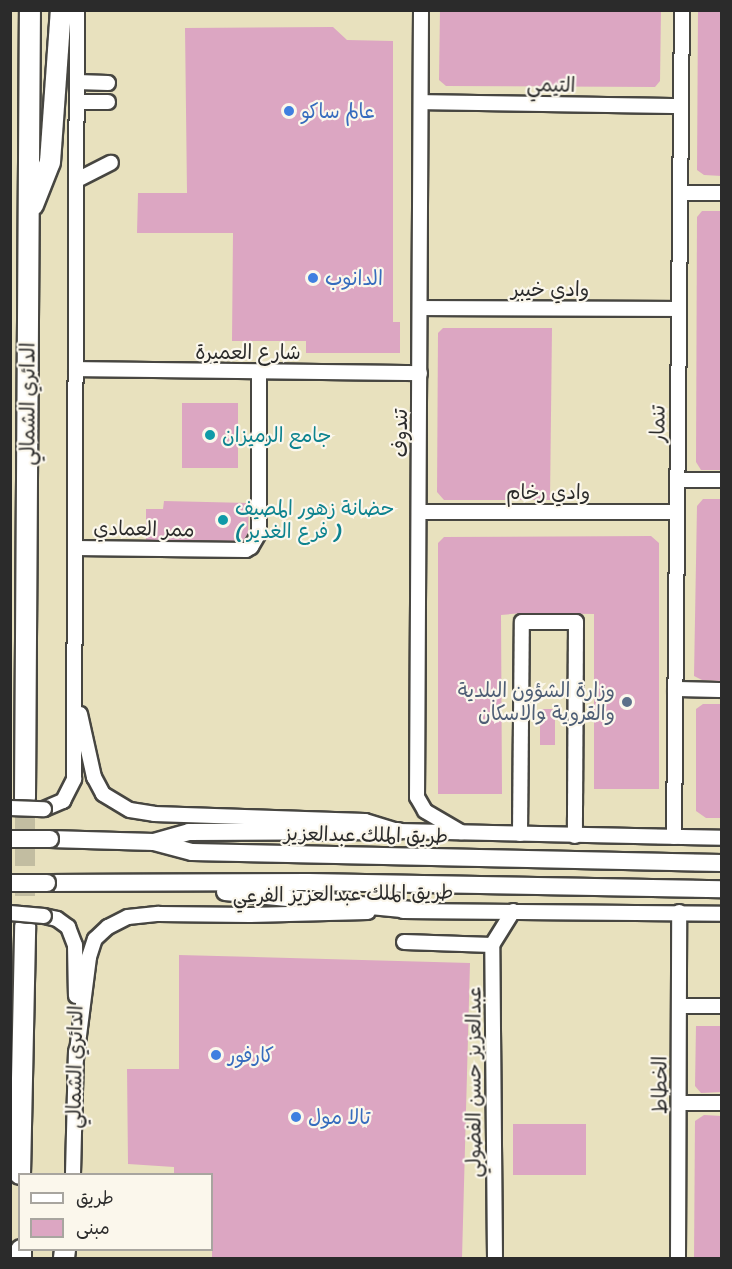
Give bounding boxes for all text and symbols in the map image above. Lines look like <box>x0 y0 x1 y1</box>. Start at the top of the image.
street label: التيمي <box>526 73 576 97</box>
place label: عالم ساكو <box>301 99 375 123</box>
marker: عالم ساكو <box>282 104 296 118</box>
place label: الدانوب <box>325 266 383 290</box>
marker: الدانوب <box>306 271 320 285</box>
street label: وادي خيبر <box>511 277 589 301</box>
street label: شارع العميرة <box>195 340 301 364</box>
street label: الدائري الشمالي <box>16 342 40 466</box>
street label: تنمار <box>646 405 670 443</box>
street label: تندوف <box>388 409 412 457</box>
place label: جامع الرميزان <box>222 423 331 447</box>
marker: جامع الرميزان <box>203 428 217 442</box>
street label: وادي رخام <box>506 480 590 504</box>
place label: حضانة زهور المصيف ( فرع الغدير ) <box>235 496 394 543</box>
marker: حضانة زهور المصيف ( فرع الغدير ) <box>216 513 230 527</box>
street label: ممر العمادي <box>93 516 195 542</box>
place label: وزارة الشؤون البلدية والقروية والاسكان <box>458 678 615 725</box>
marker: وزارة الشؤون البلدية والقروية والاسكان <box>620 695 634 709</box>
street label: طريق الملك عبدالعزيز <box>284 822 448 848</box>
street label: طريق الملك عبدالعزيز الفرعي <box>232 880 454 908</box>
street label: عبدالعزيز حسن الفضولي <box>462 986 486 1178</box>
street label: الدائري الشمالي <box>62 1005 88 1129</box>
place label: كارفور <box>228 1043 274 1067</box>
marker: كارفور <box>209 1048 223 1062</box>
street label: الخطاط <box>648 1056 672 1114</box>
place label: تالا مول <box>308 1105 371 1129</box>
marker: تالا مول <box>289 1110 303 1124</box>
legend <box>18 1173 213 1251</box>
text: طريق <box>76 1182 114 1214</box>
text: مبنى <box>76 1212 110 1244</box>

